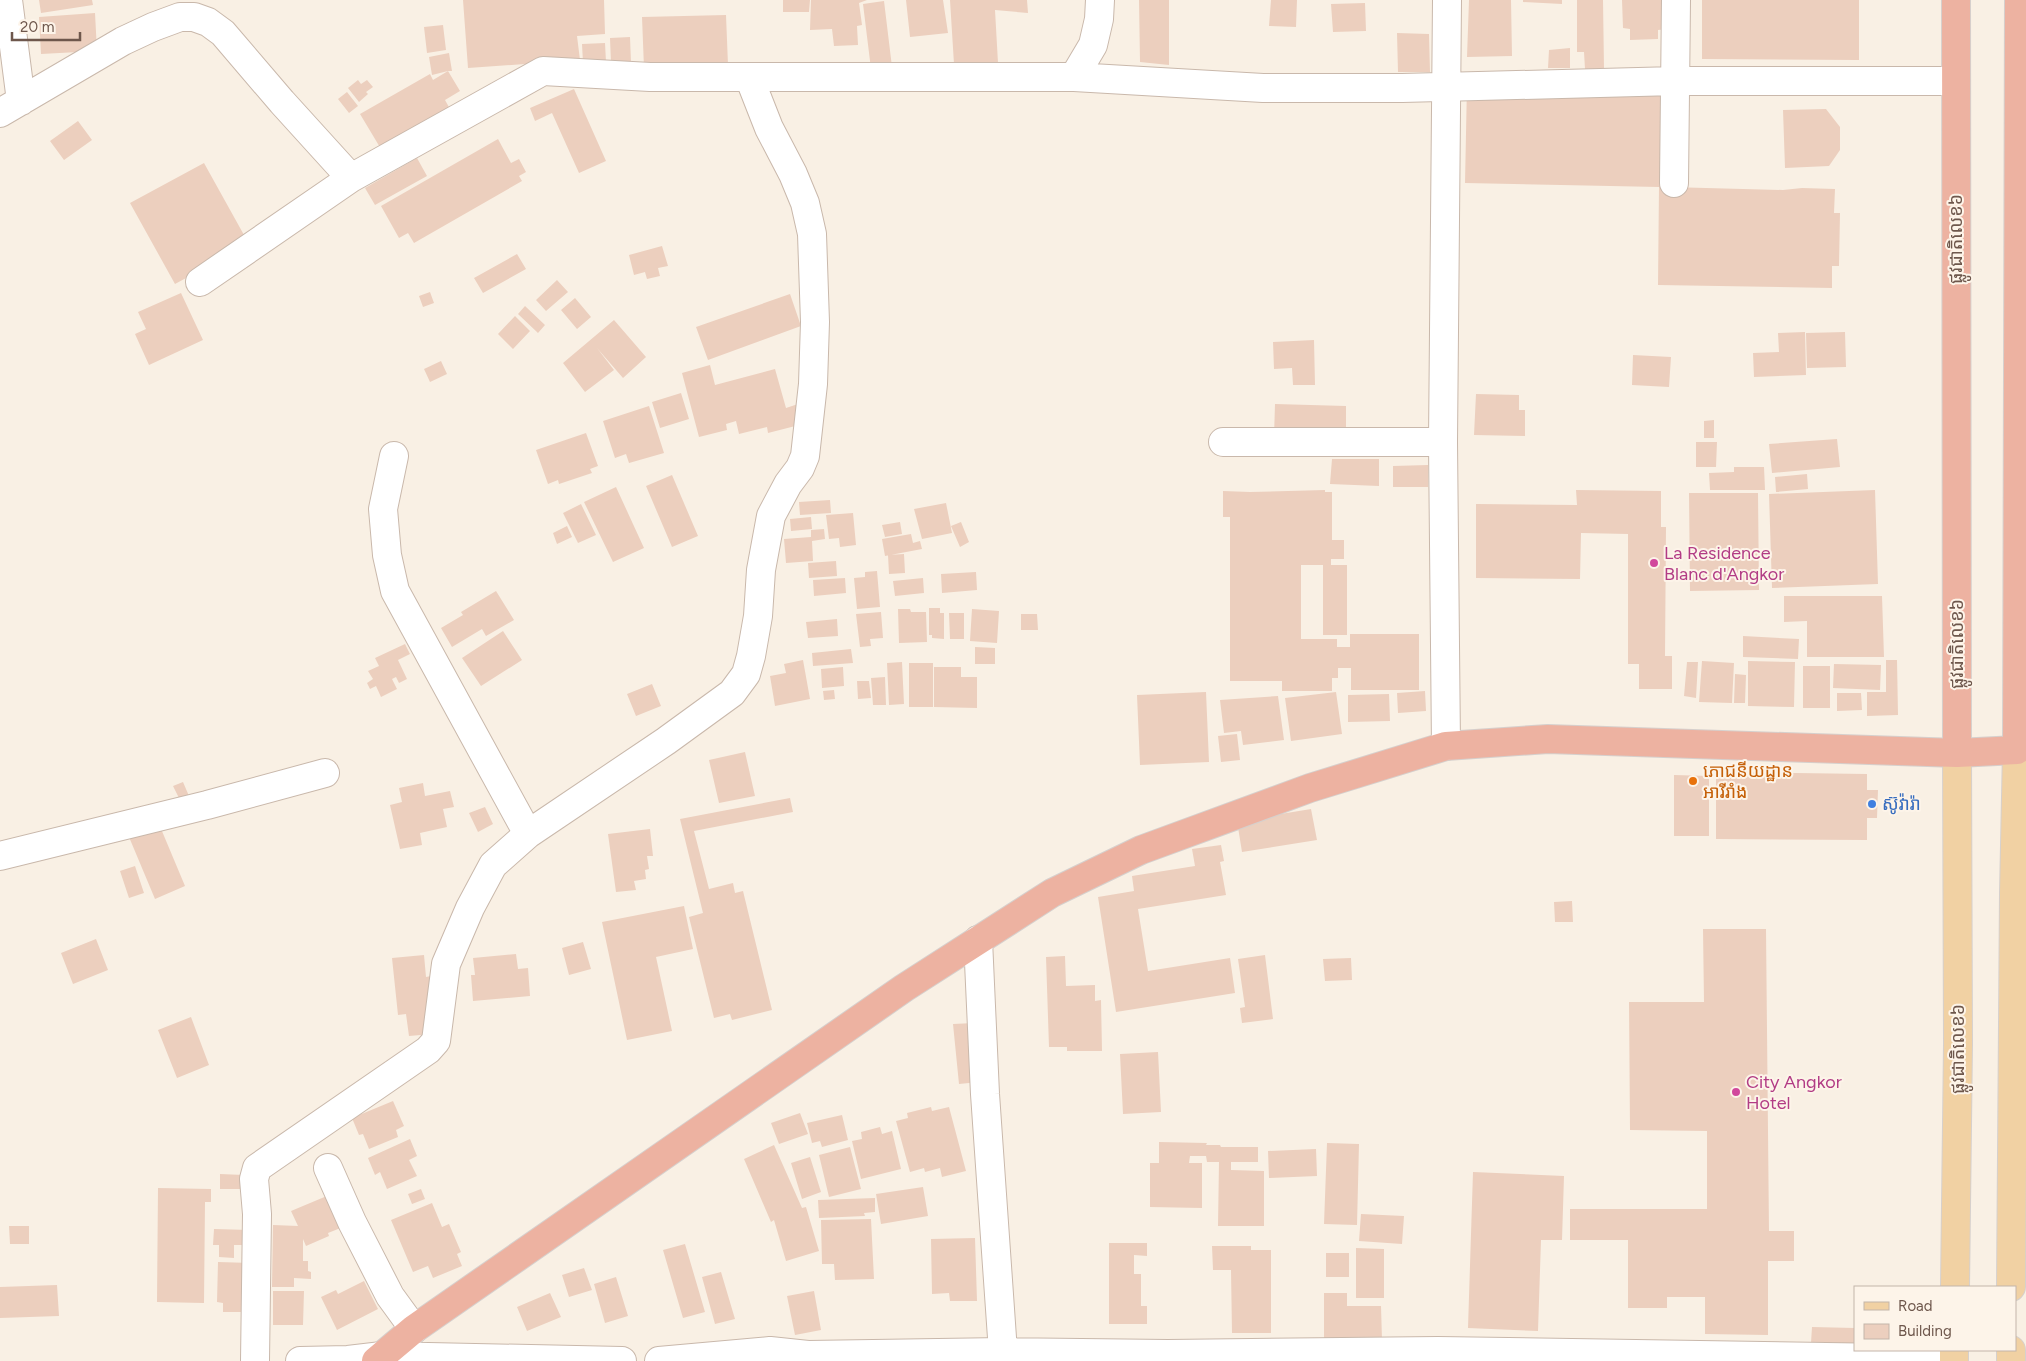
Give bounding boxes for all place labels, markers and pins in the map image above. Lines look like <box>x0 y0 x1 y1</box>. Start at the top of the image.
place label: La Residence Blanc d'Angkor <box>1664 542 1784 585</box>
marker: La Residence Blanc d'Angkor <box>1648 557 1660 569</box>
place label: ភោជនីយដ្ឋាន អារីរាំង <box>1703 760 1793 803</box>
marker: ភោជនីយដ្ឋាន អារីរាំង <box>1687 775 1699 787</box>
place label: ស៊ូវ៉ារ៉ា <box>1882 793 1921 815</box>
marker: ស៊ូវ៉ារ៉ា <box>1866 798 1878 810</box>
place label: City Angkor Hotel <box>1746 1071 1842 1114</box>
marker: City Angkor Hotel <box>1730 1086 1742 1098</box>

